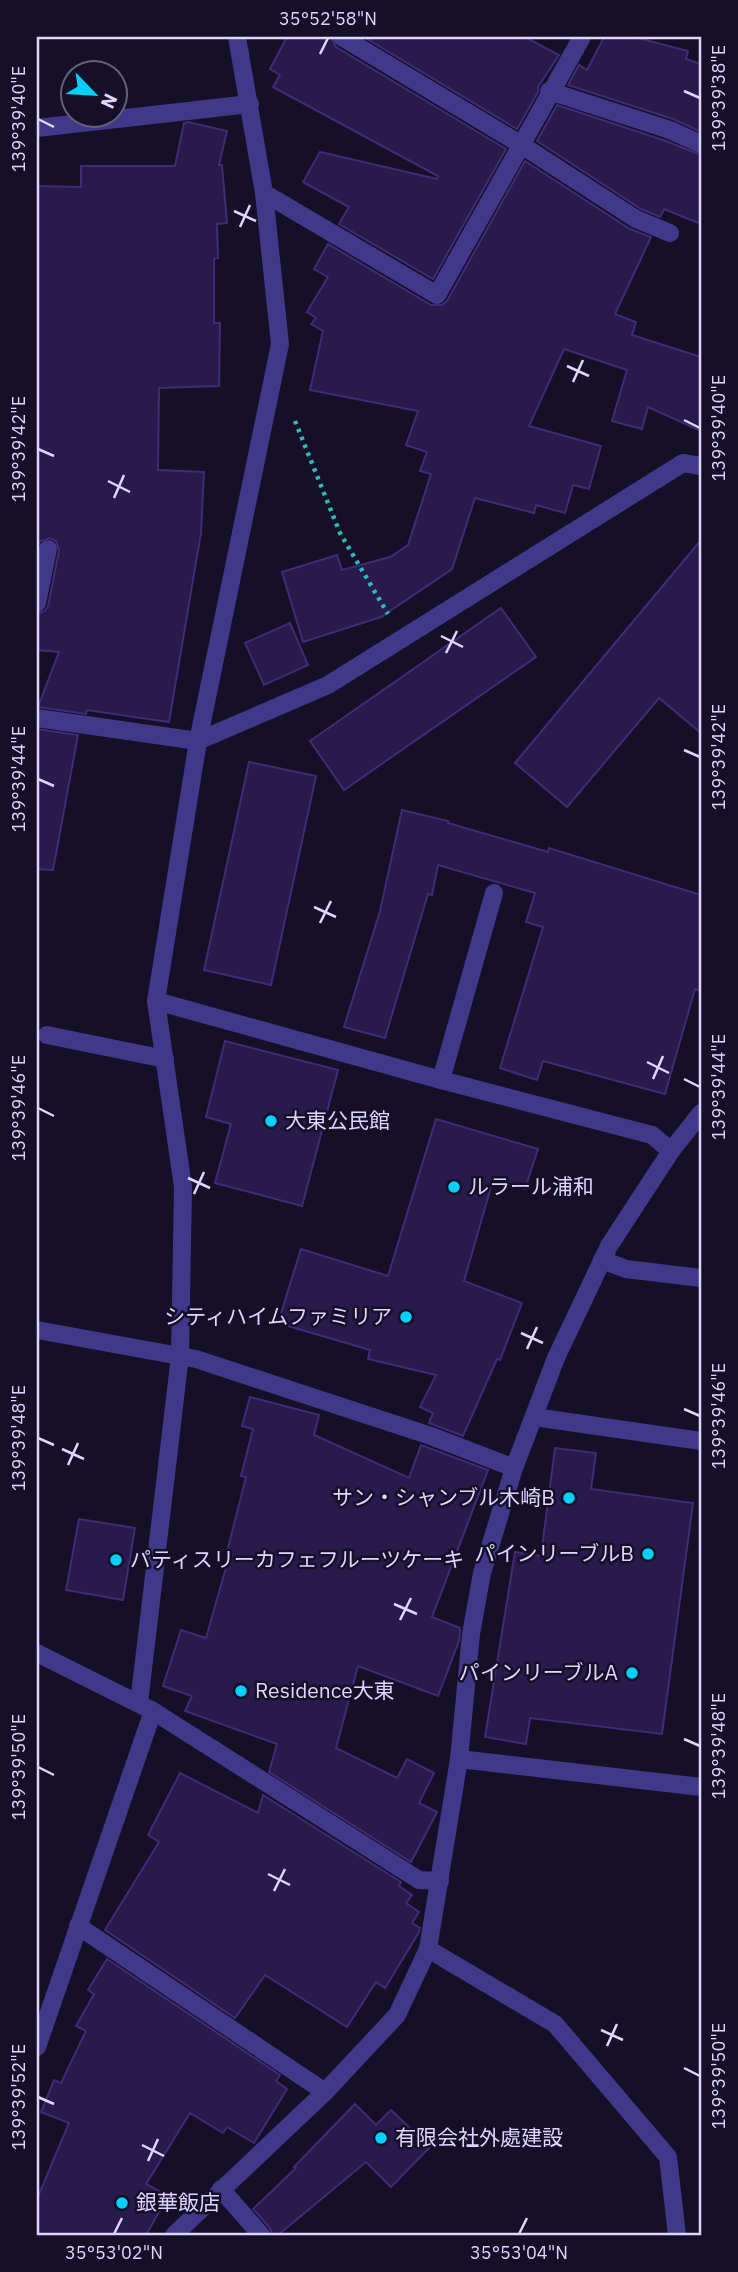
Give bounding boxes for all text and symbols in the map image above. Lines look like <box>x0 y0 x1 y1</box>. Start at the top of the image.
text: 35°52'58"N <box>279 7 377 30</box>
text: 139°39'38"E <box>707 45 730 151</box>
north arrow <box>60 60 130 130</box>
text: 139°39'40"E <box>7 66 30 172</box>
text: N <box>96 90 123 112</box>
text: 139°39'40"E <box>707 375 730 481</box>
text: 139°39'42"E <box>7 396 30 502</box>
text: 139°39'42"E <box>707 704 730 810</box>
text: 139°39'44"E <box>7 726 30 832</box>
text: 139°39'44"E <box>707 1034 730 1140</box>
text: 139°39'46"E <box>7 1055 30 1161</box>
place label: 大東公民館 <box>285 1106 390 1134</box>
marker: 大東公民館 <box>263 1113 279 1129</box>
place label: ルラール浦和 <box>468 1172 594 1200</box>
marker: ルラール浦和 <box>446 1179 462 1195</box>
place label: シティハイムファミリア <box>164 1302 392 1330</box>
marker: シティハイムファミリア <box>398 1309 414 1325</box>
text: 139°39'46"E <box>707 1363 730 1469</box>
text: 139°39'48"E <box>7 1385 30 1491</box>
place label: サン・シャンブル木崎B <box>332 1483 555 1511</box>
marker: サン・シャンブル木崎B <box>561 1490 577 1506</box>
place label: パインリーブルB <box>475 1539 634 1567</box>
place label: パティスリーカフェフルーツケーキ <box>130 1545 464 1573</box>
marker: パインリーブルB <box>640 1546 656 1562</box>
marker: パティスリーカフェフルーツケーキ <box>108 1552 124 1568</box>
place label: パインリーブルA <box>459 1658 618 1686</box>
marker: パインリーブルA <box>624 1665 640 1681</box>
place label: Residence大東 <box>255 1676 395 1704</box>
marker: Residence大東 <box>233 1683 249 1699</box>
text: 139°39'48"E <box>707 1693 730 1799</box>
text: 139°39'50"E <box>7 1714 30 1820</box>
text: 139°39'50"E <box>707 2023 730 2129</box>
text: 139°39'52"E <box>7 2044 30 2150</box>
place label: 有限会社外處建設 <box>395 2123 563 2151</box>
marker: 有限会社外處建設 <box>373 2130 389 2146</box>
place label: 銀華飯店 <box>136 2188 220 2216</box>
marker: 銀華飯店 <box>114 2195 130 2211</box>
text: 35°53'02"N <box>65 2241 163 2264</box>
text: 35°53'04"N <box>470 2241 568 2264</box>

